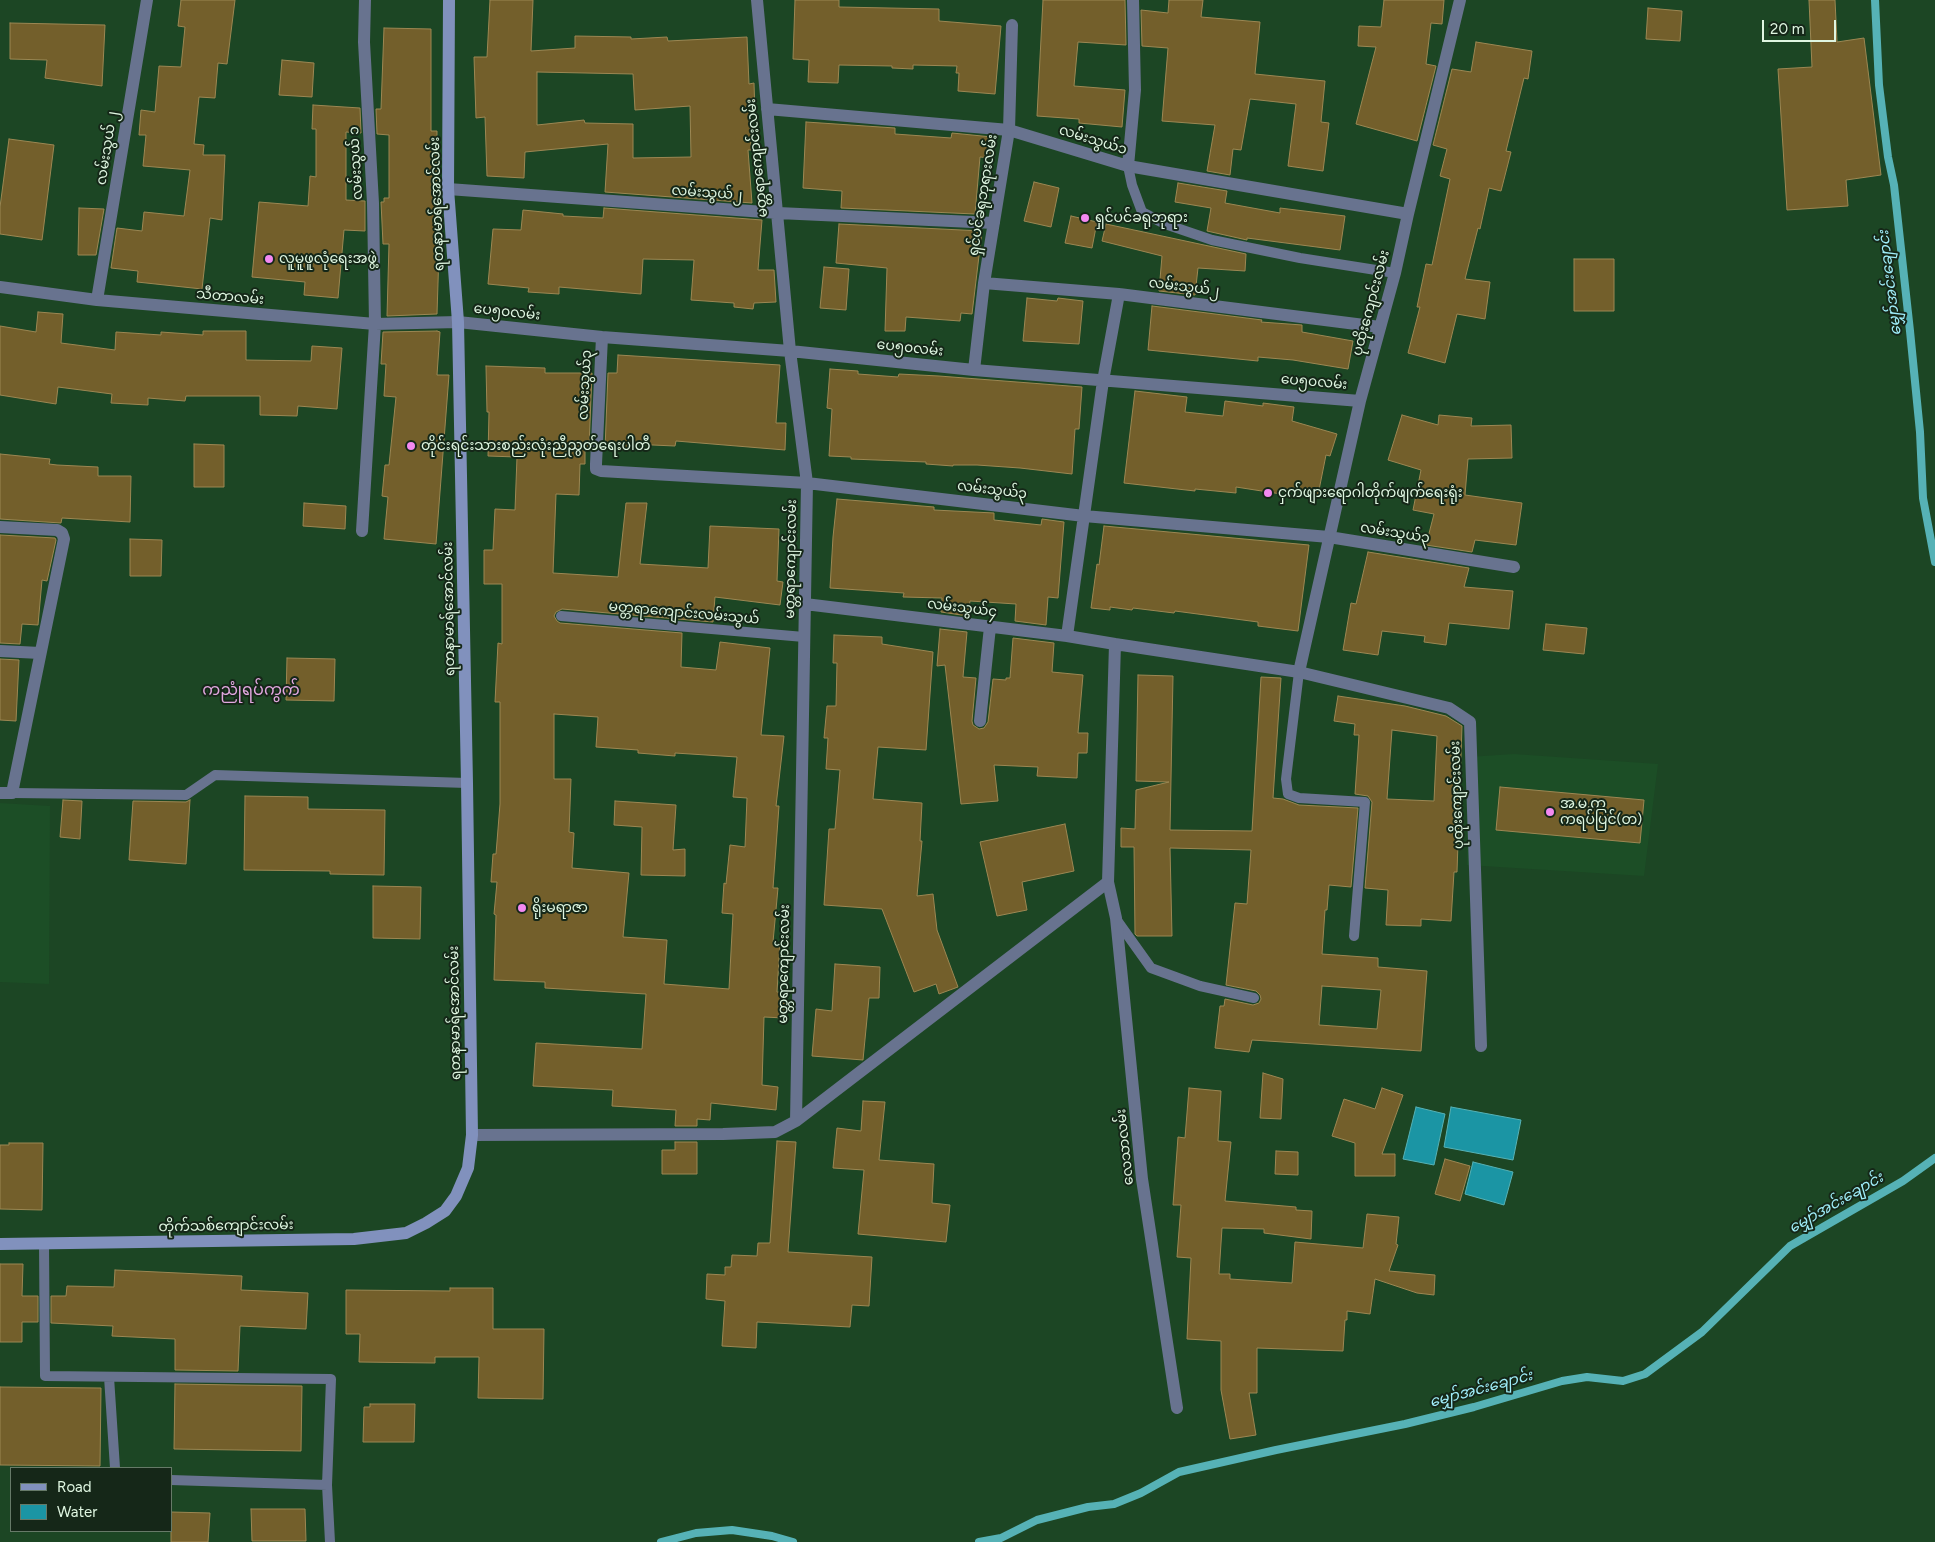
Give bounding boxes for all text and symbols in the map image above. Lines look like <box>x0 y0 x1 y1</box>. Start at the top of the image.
scale bar <box>1765 10 1839 42</box>
text: 20 m <box>1770 20 1804 38</box>
street label: မတ္တရာကျောင်းလမ်း <box>742 98 772 218</box>
street label: လမ်းသွယ် ၂ <box>93 110 121 186</box>
street label: လမ်းသွယ်၁ <box>1057 122 1129 158</box>
street label: လမ်းသွယ် ၁ <box>346 126 366 200</box>
street label: ရှင်ပင်ခရုဘုရားလမ်း <box>965 133 1001 257</box>
street label: ရတနာမာရ်အောင်လမ်း <box>426 137 448 271</box>
street label: လမ်းသွယ်၂ <box>671 182 743 204</box>
place label: ရှင်ပင်ခရုဘုရား <box>1095 210 1188 226</box>
marker: ရှင်ပင်ခရုဘုရား <box>1079 212 1091 224</box>
water label: မျှော်အင်းချောင်း <box>1875 229 1905 337</box>
street label: ပုထိုးကျောင်းလမ်း <box>1349 248 1393 358</box>
place label: လူမူဖူလုံရေးအဖွဲ့ <box>279 251 377 267</box>
marker: လူမူဖူလုံရေးအဖွဲ့ <box>263 253 275 265</box>
street label: လမ်းသွယ်၂ <box>1148 274 1220 300</box>
street label: သီတာလမ်း <box>195 286 265 308</box>
street label: ပေ၅၀လမ်း <box>473 300 541 324</box>
street label: ပေ၅၀လမ်း <box>876 336 944 360</box>
street label: လမ်းသွယ်၃ <box>575 349 595 421</box>
street label: ပေ၅၀လမ်း <box>1280 371 1348 393</box>
place label: တိုင်းရင်းသားစည်းလုံးညီညွတ်ရေးပါတီ <box>421 438 651 454</box>
marker: တိုင်းရင်းသားစည်းလုံးညီညွတ်ရေးပါတီ <box>405 440 417 452</box>
street label: လမ်းသွယ်၃ <box>956 477 1028 503</box>
place label: ငှက်ဖျားရောဂါတိုက်ဖျက်ရေးရုံး <box>1278 485 1463 501</box>
marker: ငှက်ဖျားရောဂါတိုက်ဖျက်ရေးရုံး <box>1262 487 1274 499</box>
street label: မတ္တရာကျောင်းလမ်း <box>782 499 800 619</box>
street label: လမ်းသွယ်၃ <box>1359 519 1431 547</box>
street label: ရတနာမာရ်အောင်လမ်း <box>439 542 459 676</box>
street label: လမ်းသွယ်၄ <box>926 595 998 621</box>
street label: မတ္တရာကျောင်းလမ်းသွယ် <box>608 598 760 628</box>
district label: ကညုံရပ်ကွက် <box>202 680 300 700</box>
street label: ပုထိုးကျောင်းလမ်း <box>1447 741 1467 849</box>
place label: အ.မ.က ကရပ်ပြင်(တ) <box>1560 796 1642 829</box>
marker: အ.မ.က ကရပ်ပြင်(တ) <box>1544 806 1556 818</box>
place label: ရိုးမရာဇာ <box>532 900 588 916</box>
marker: ရိုးမရာဇာ <box>516 902 528 914</box>
street label: မတ္တရာကျောင်းလမ်း <box>775 904 793 1024</box>
street label: ရတနာမာရ်အောင်လမ်း <box>445 946 465 1080</box>
street label: လေသာလမ်း <box>1113 1108 1137 1186</box>
water label: မျှော်အင်းချောင်း <box>1786 1169 1886 1237</box>
street label: တိုက်သစ်ကျောင်းလမ်း <box>158 1216 294 1236</box>
water label: မျှော်အင်းချောင်း <box>1427 1367 1535 1411</box>
legend <box>10 1467 172 1532</box>
text: Road <box>57 1478 92 1496</box>
text: Water <box>57 1503 97 1521</box>

